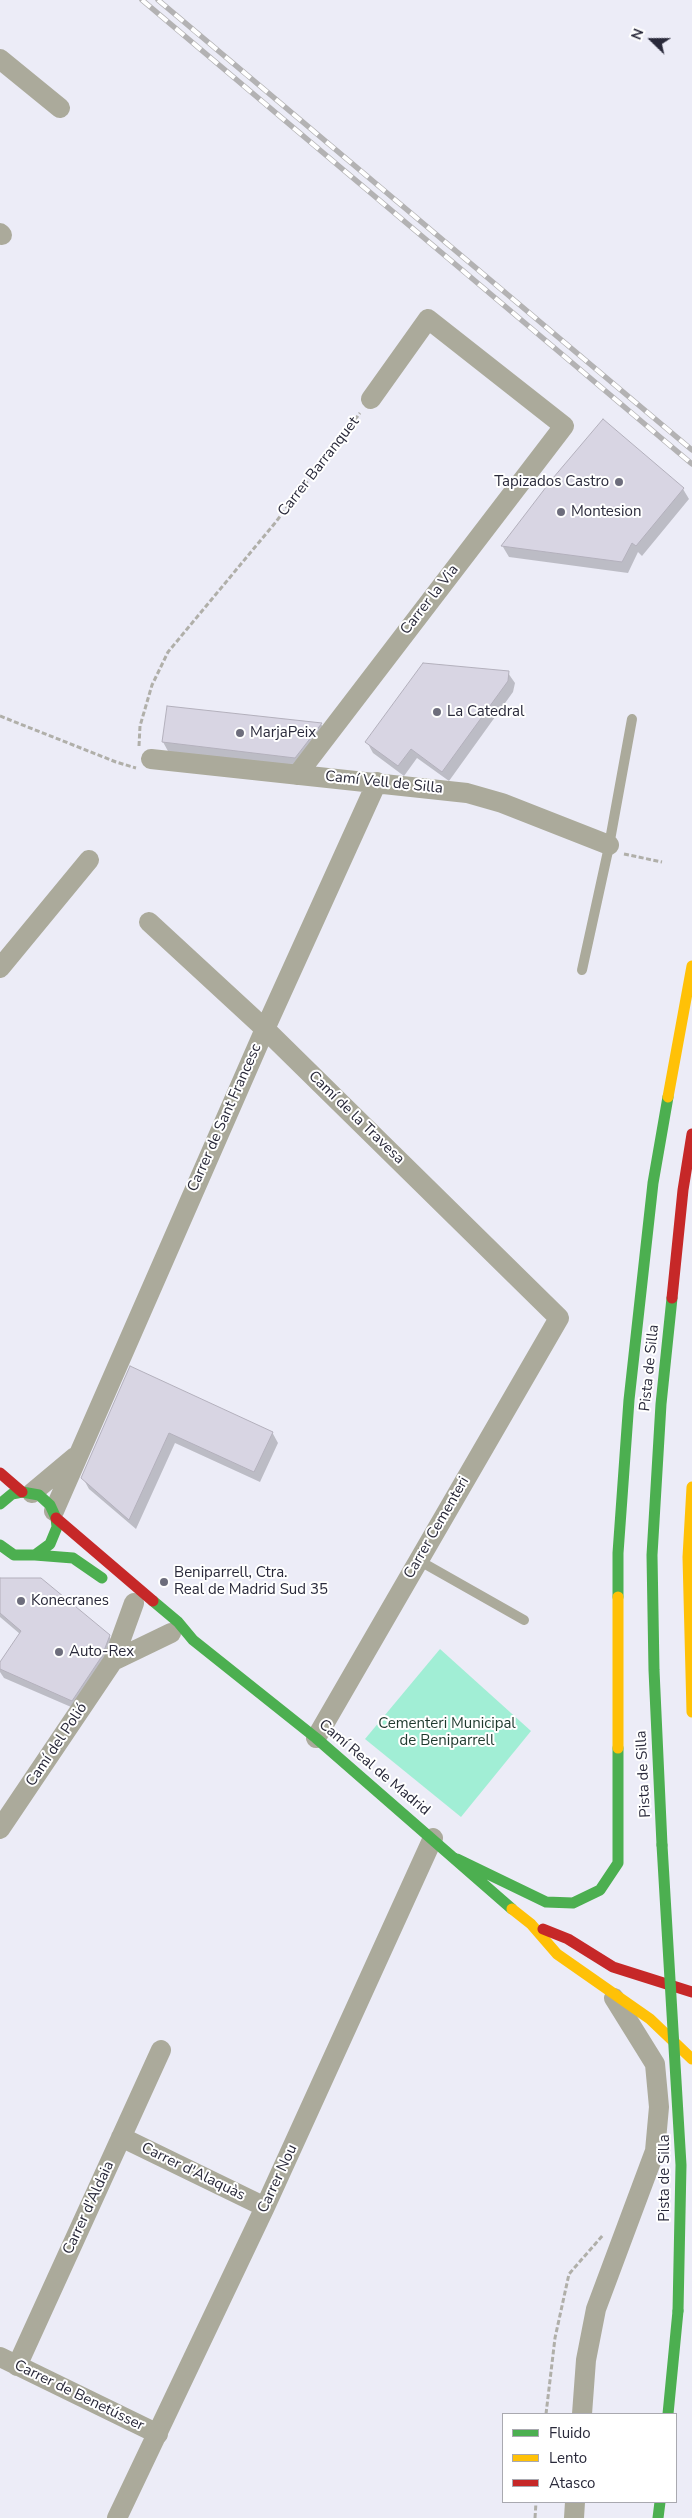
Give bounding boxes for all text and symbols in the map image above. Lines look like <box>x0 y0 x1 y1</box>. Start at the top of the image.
north arrow <box>627 15 677 65</box>
text: N <box>627 26 648 43</box>
street label: Carrer Barranquet <box>275 414 363 520</box>
place label: Tapizados Castro <box>494 473 609 491</box>
marker: Tapizados Castro <box>613 476 625 488</box>
place label: Montesion <box>571 503 641 521</box>
marker: Montesion <box>555 506 567 518</box>
street label: Carrer la Via <box>397 561 463 639</box>
place label: La Catedral <box>447 703 524 721</box>
marker: La Catedral <box>431 706 443 718</box>
place label: MarjaPeix <box>250 724 316 742</box>
marker: MarjaPeix <box>234 727 246 739</box>
street label: Camí Vell de Silla <box>324 768 444 798</box>
street label: Carrer de Sant Francesc <box>184 1041 266 1195</box>
street label: Camí de la Travesa <box>304 1068 408 1168</box>
street label: Pista de Silla <box>636 1324 664 1412</box>
street label: Carrer Cementeri <box>401 1474 473 1582</box>
place label: Beniparrell, Ctra. Real de Madrid Sud 35 <box>174 1564 328 1599</box>
marker: Beniparrell, Ctra. Real de Madrid Sud 35 <box>158 1576 170 1588</box>
place label: Konecranes <box>31 1592 109 1610</box>
marker: Konecranes <box>15 1595 27 1607</box>
place label: Auto-Rex <box>69 1643 134 1661</box>
marker: Auto-Rex <box>53 1646 65 1658</box>
street label: Camí del Polió <box>22 1700 92 1790</box>
park label: Cementeri Municipal de Beniparrell <box>378 1715 516 1750</box>
street label: Camí Real de Madrid <box>315 1716 433 1820</box>
street label: Pista de Silla <box>633 1730 655 1818</box>
street label: Pista de Silla <box>656 2134 674 2222</box>
street label: Carrer d'Alaquàs <box>138 2139 248 2205</box>
street label: Carrer Nou <box>254 2142 302 2216</box>
street label: Carrer d'Aldaia <box>59 2158 119 2258</box>
street label: Carrer de Benetússer <box>11 2357 147 2435</box>
legend <box>502 2413 677 2503</box>
text: Fluido <box>549 2423 591 2443</box>
text: Lento <box>549 2448 587 2468</box>
text: Atasco <box>549 2473 595 2493</box>

